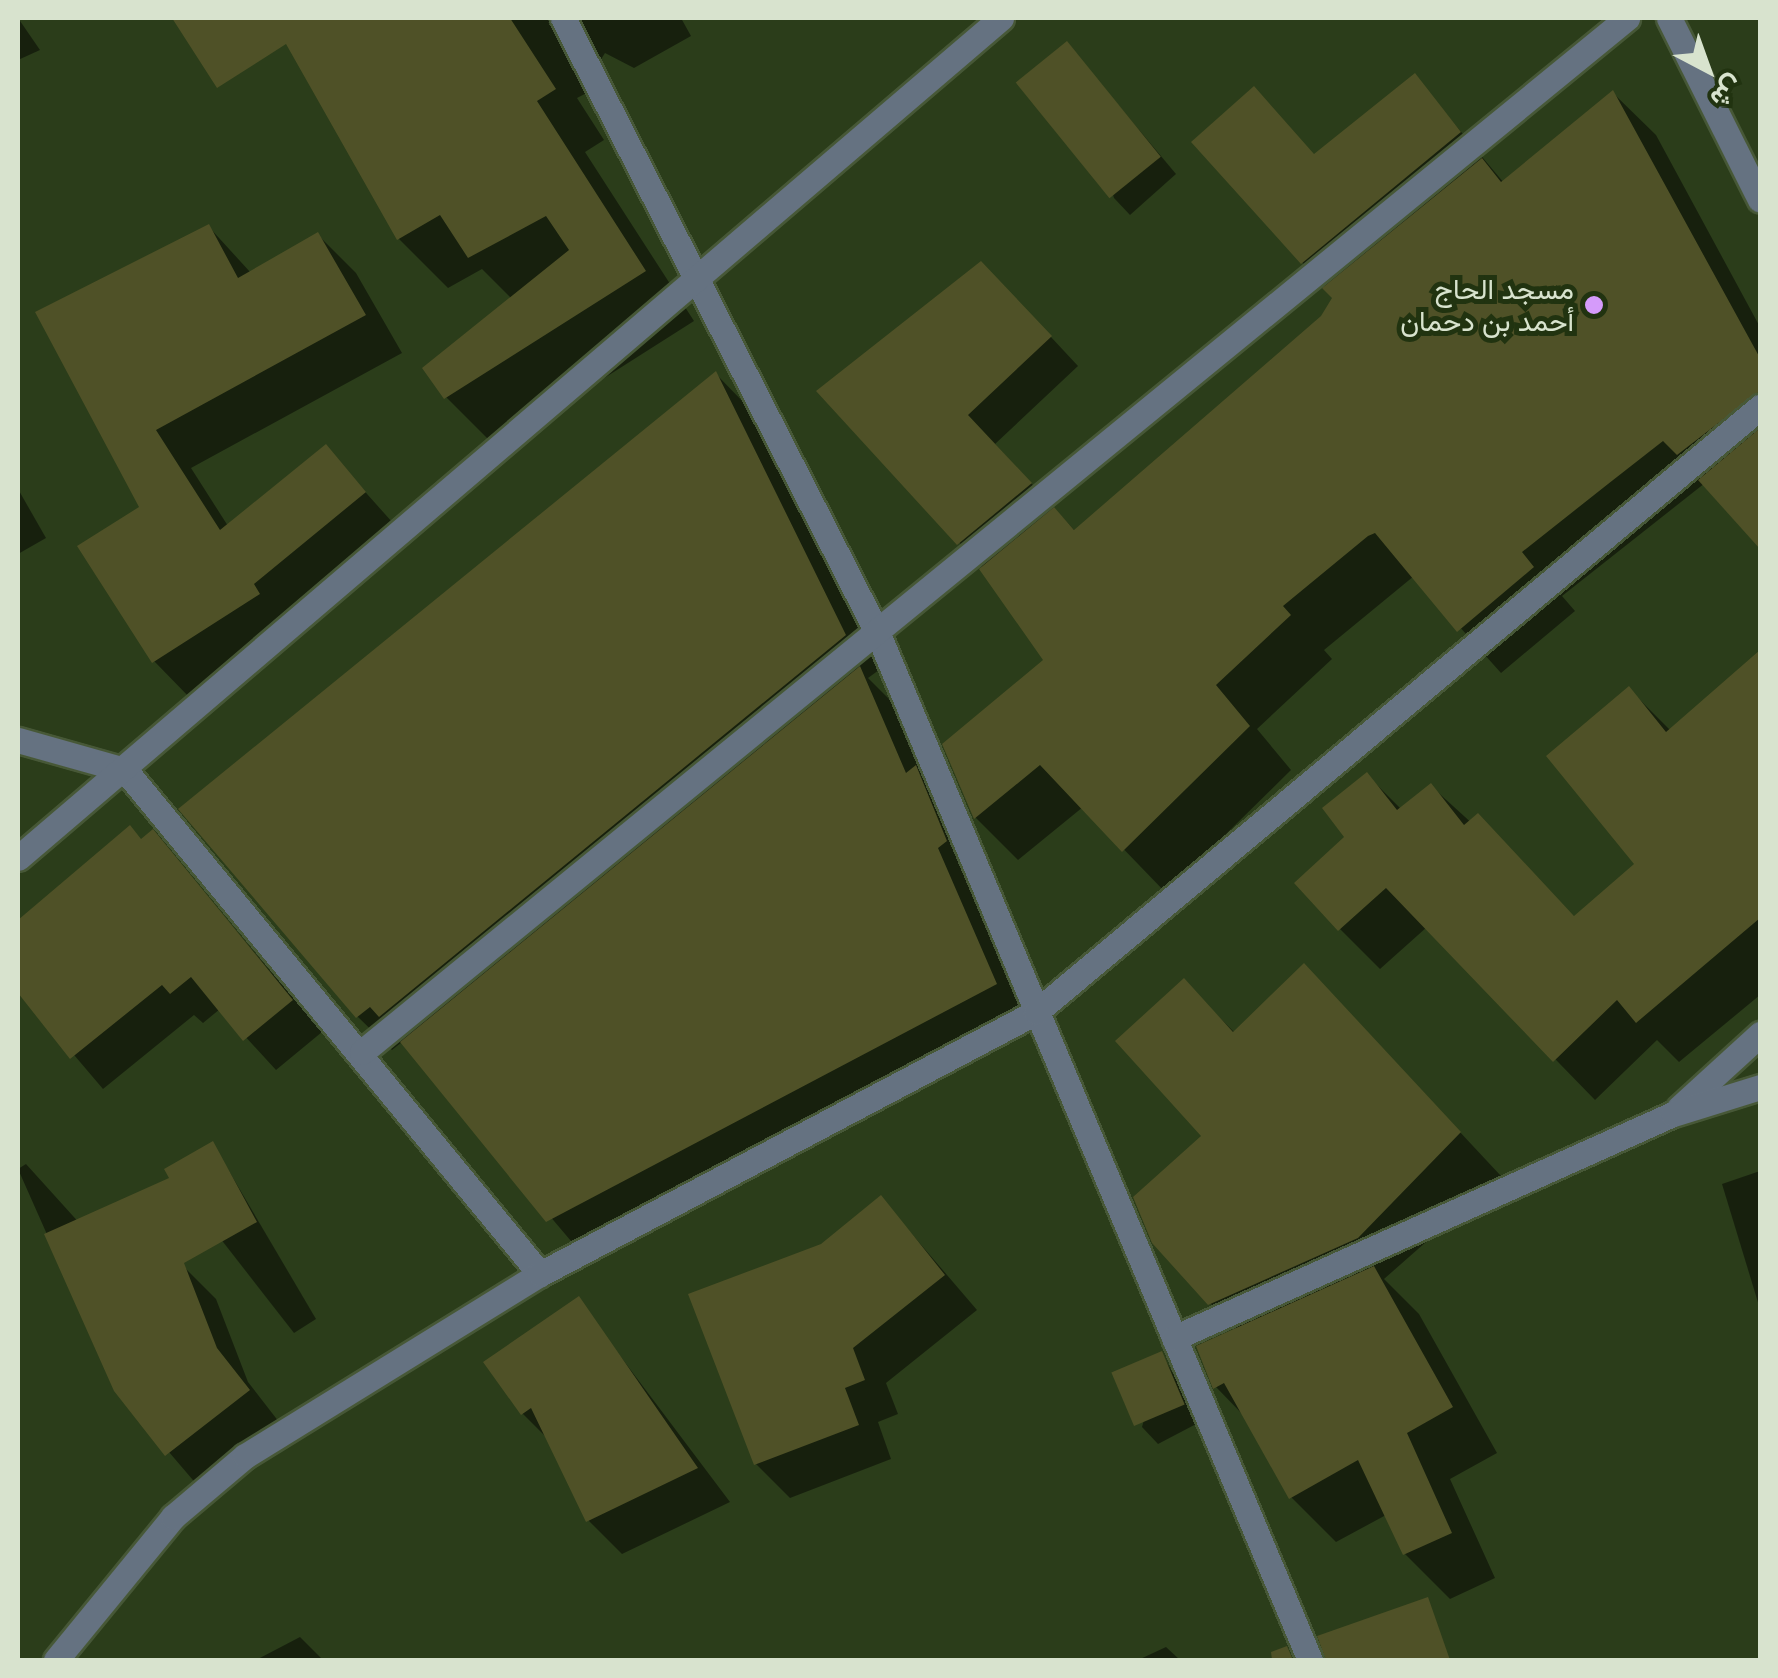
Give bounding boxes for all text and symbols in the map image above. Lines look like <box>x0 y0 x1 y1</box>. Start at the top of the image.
north arrow <box>1658 20 1758 120</box>
text: ش <box>1703 68 1752 117</box>
place label: مسجد الحاج أحمد بن دحمان <box>1400 272 1574 338</box>
marker: مسجد الحاج أحمد بن دحمان <box>1583 294 1605 316</box>

